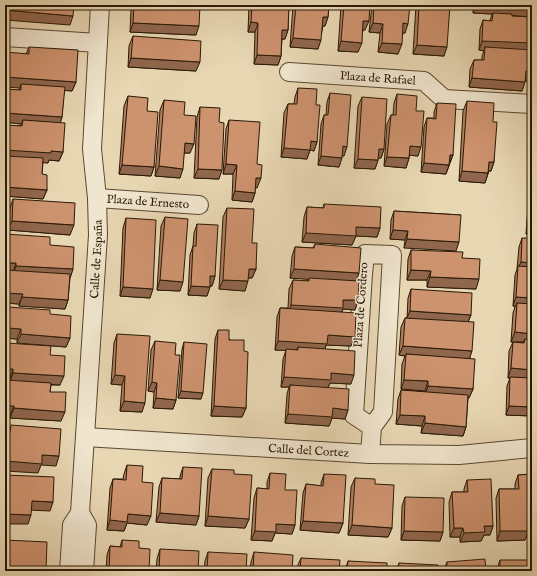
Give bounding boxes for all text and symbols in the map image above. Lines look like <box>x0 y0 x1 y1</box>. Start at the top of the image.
street label: Plaza de Rafael <box>339 68 417 88</box>
street label: Plaza de Ernesto <box>106 191 190 212</box>
street label: Calle de España <box>86 219 106 299</box>
street label: Plaza de Cordero <box>351 261 372 348</box>
street label: Calle del Cortez <box>268 440 350 460</box>

